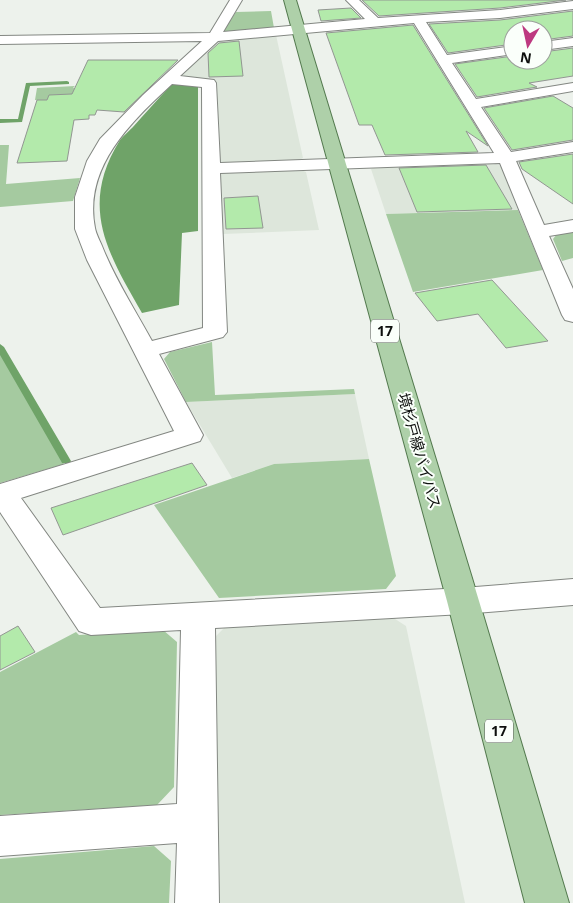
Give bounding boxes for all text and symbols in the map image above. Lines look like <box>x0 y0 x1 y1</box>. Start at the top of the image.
north arrow <box>503 20 553 70</box>
text: N <box>519 48 533 69</box>
road number: 17 <box>371 320 399 342</box>
street label: 境杉戸線バイパス <box>394 390 446 511</box>
road number: 17 <box>485 719 513 742</box>

